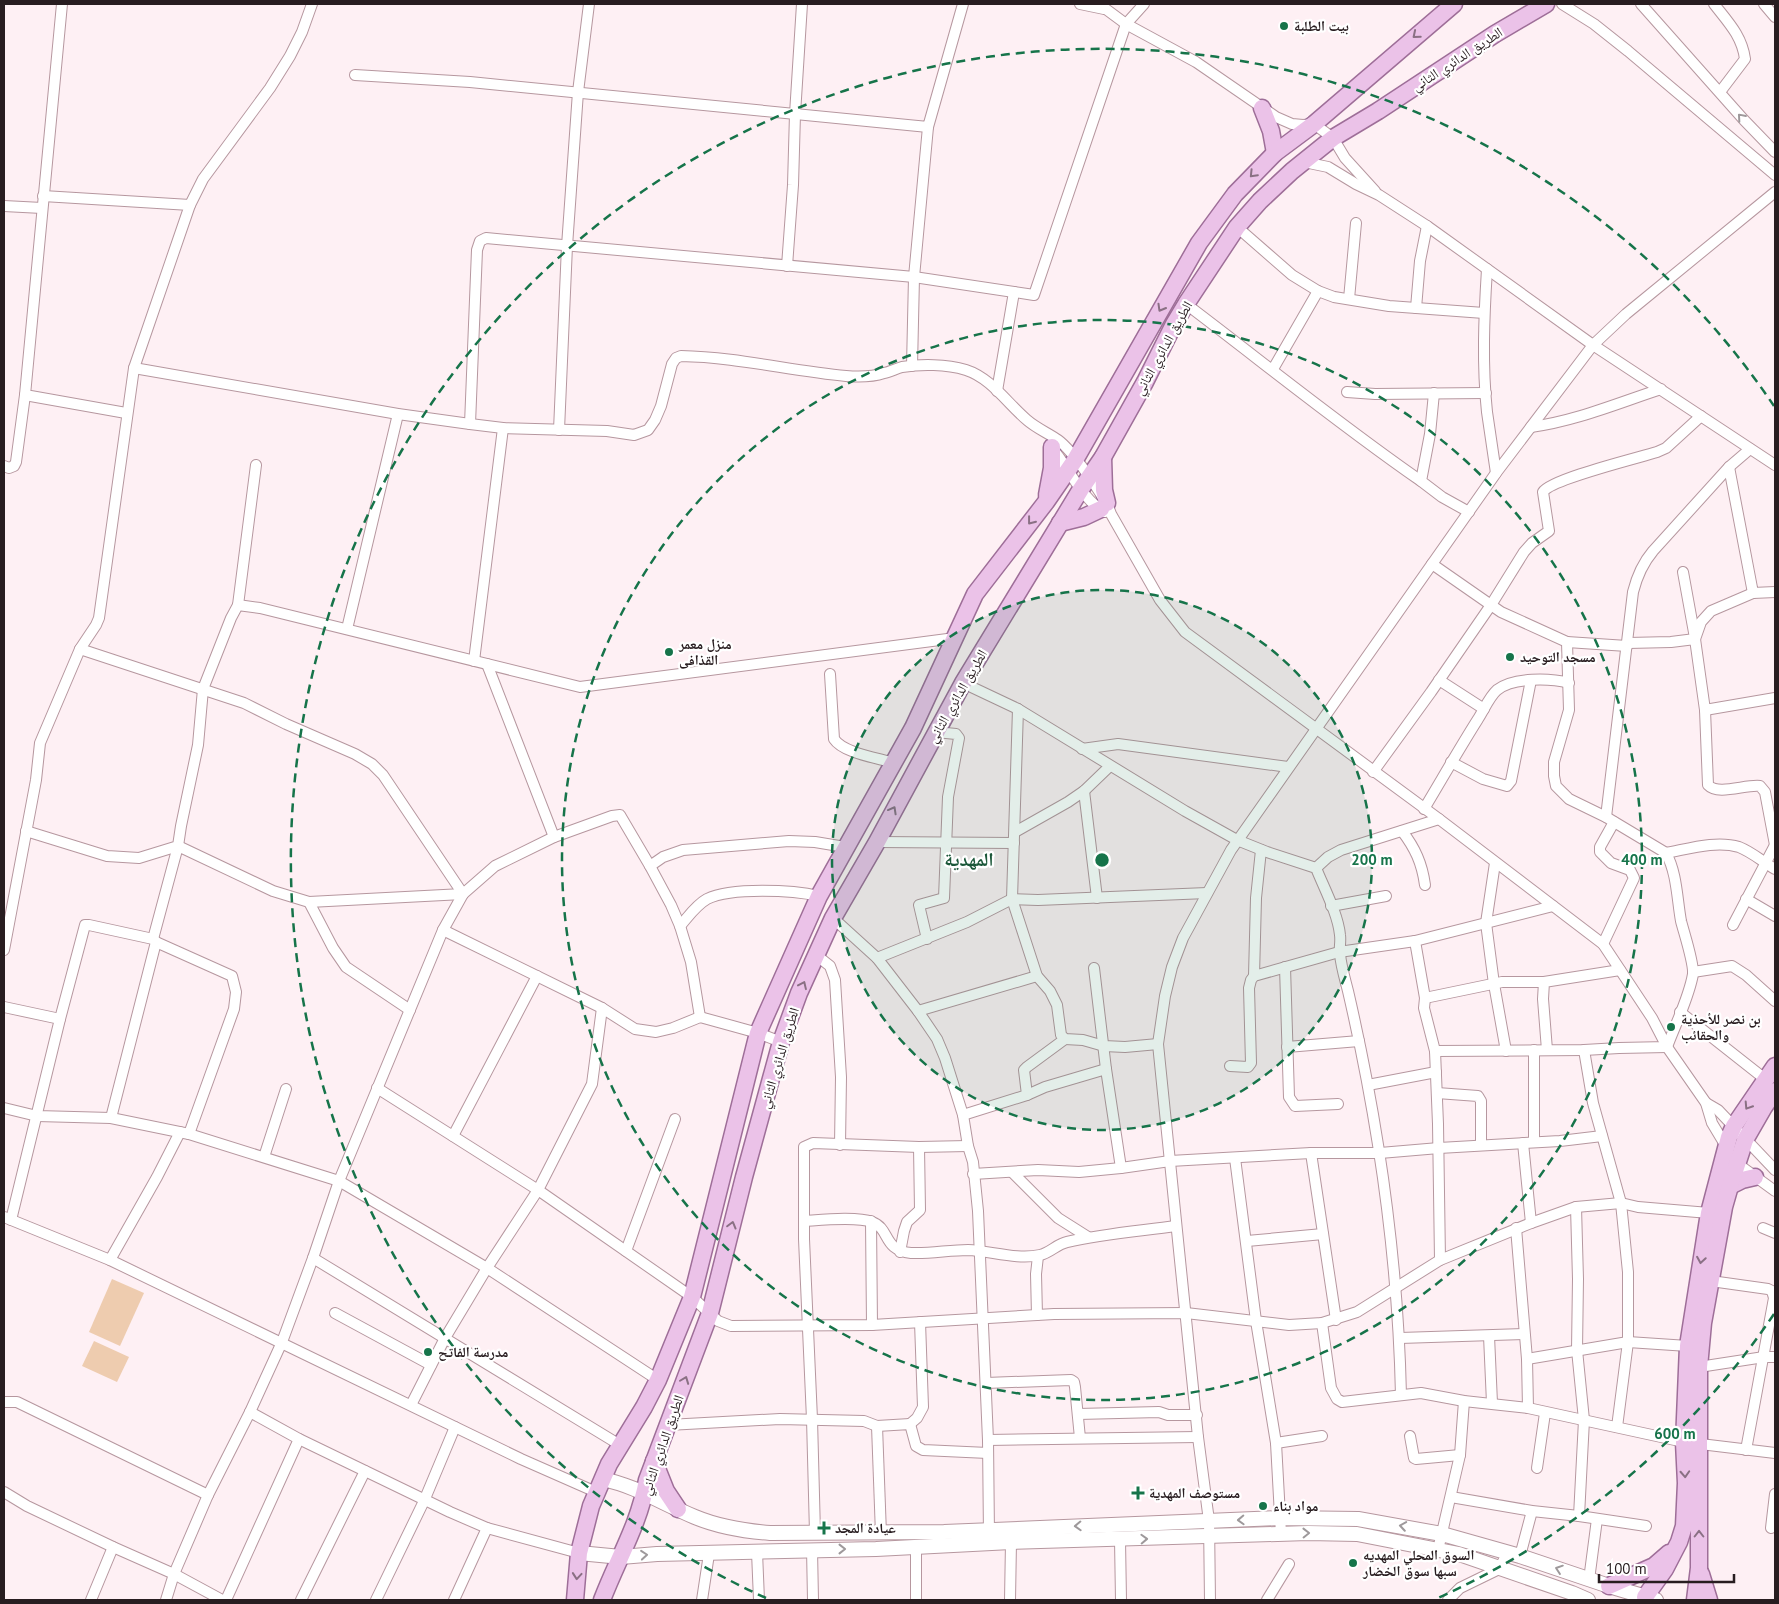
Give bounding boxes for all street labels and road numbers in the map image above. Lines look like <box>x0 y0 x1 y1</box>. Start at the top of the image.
street label: الطريق الدائري الثاني <box>1408 23 1507 97</box>
street label: الطريق الدائري الثاني <box>1130 298 1199 399</box>
street label: الطريق الدائري الثاني <box>923 646 993 747</box>
street label: الطريق الدائري الثاني <box>755 1005 805 1111</box>
street label: الطريق الدائري الثاني <box>636 1393 690 1498</box>

